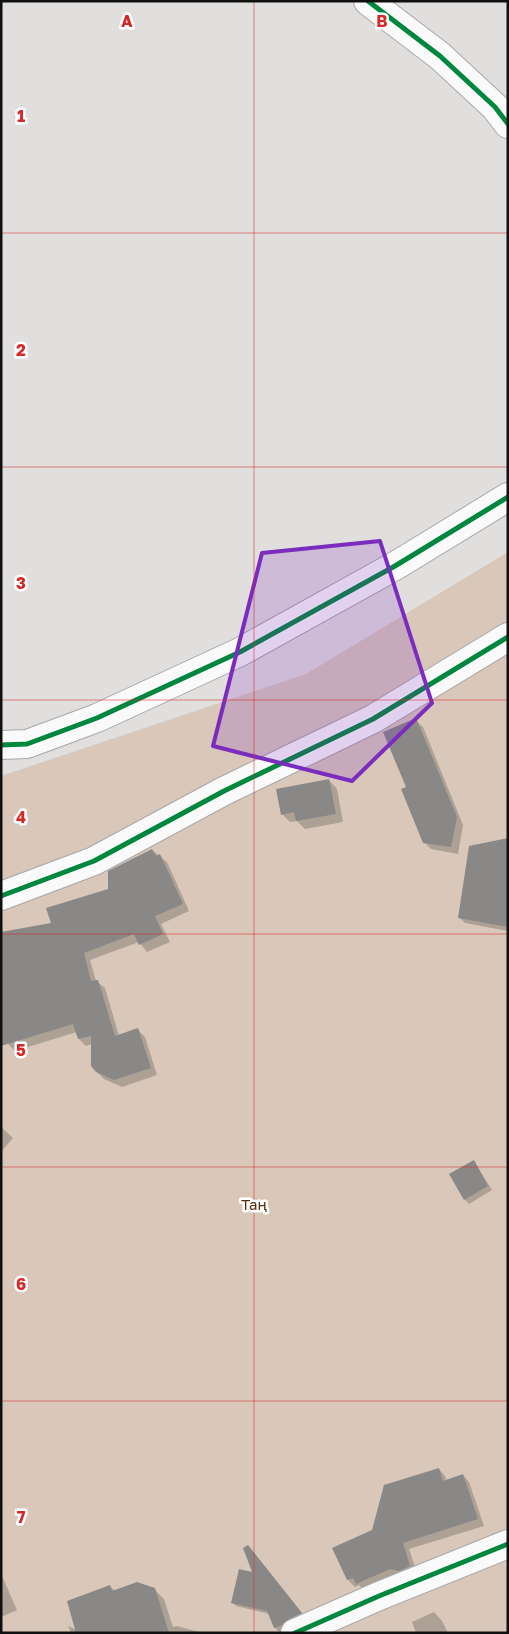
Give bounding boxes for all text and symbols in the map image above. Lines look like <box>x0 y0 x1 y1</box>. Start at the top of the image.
text: A <box>121 11 133 31</box>
text: B <box>376 11 388 31</box>
text: 1 <box>17 106 25 126</box>
text: 2 <box>16 340 26 360</box>
text: 3 <box>16 573 26 593</box>
text: 4 <box>16 807 26 827</box>
text: 5 <box>16 1040 26 1060</box>
park label: Таң <box>241 1195 267 1213</box>
text: 6 <box>16 1274 26 1294</box>
text: 7 <box>17 1507 26 1527</box>

